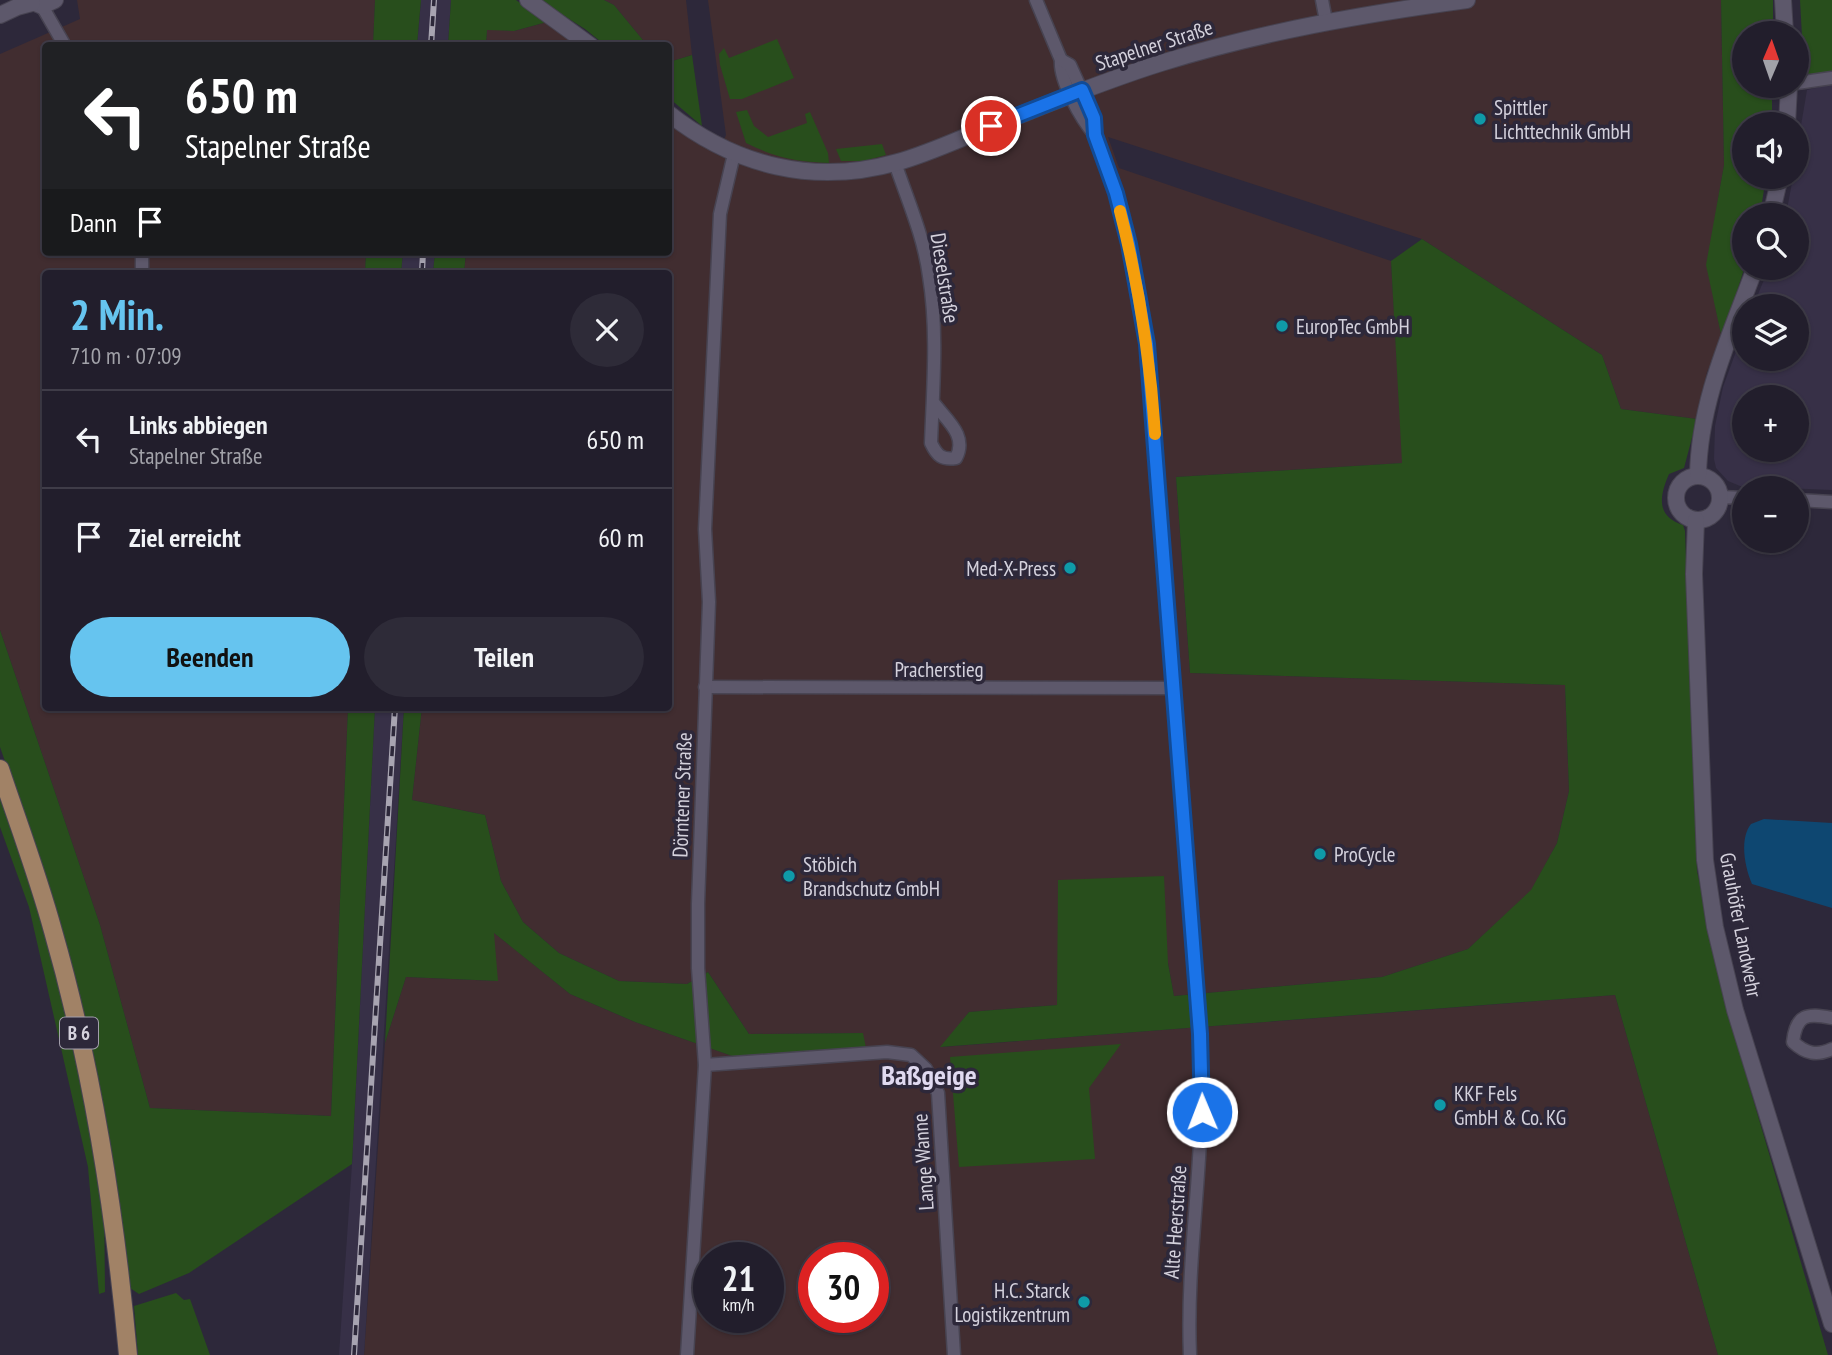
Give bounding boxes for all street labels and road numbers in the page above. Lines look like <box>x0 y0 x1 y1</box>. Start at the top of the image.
street label: Stapelner Straße <box>1092 13 1216 77</box>
street label: Dieselstraße <box>925 231 965 325</box>
street label: Pracherstieg <box>894 656 984 683</box>
street label: Dörntener Straße <box>666 732 698 858</box>
street label: Grauhöfer Landwehr <box>1714 850 1768 1000</box>
road number: B 6 <box>60 1018 98 1049</box>
street label: Lange Wanne <box>906 1113 940 1211</box>
street label: Alte Heerstraße <box>1158 1164 1192 1280</box>

